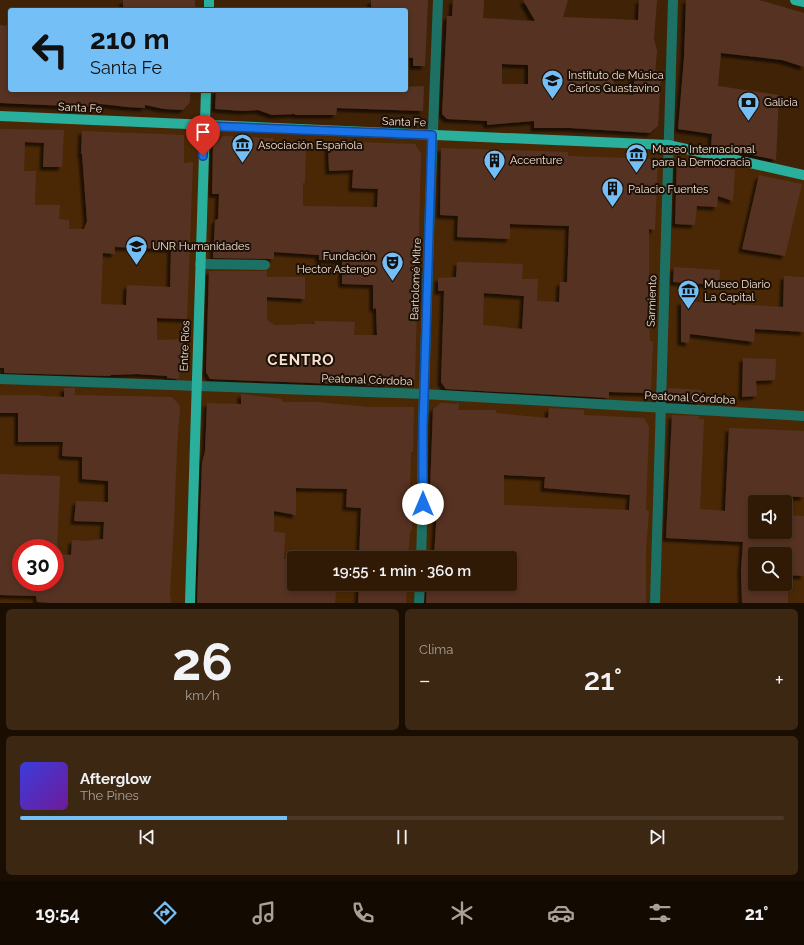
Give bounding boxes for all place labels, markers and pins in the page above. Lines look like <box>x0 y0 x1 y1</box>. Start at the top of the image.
school or university icon: Instituto de Música Carlos Guastavino <box>540 68 566 101</box>
place label: Instituto de Música Carlos Guastavino <box>568 69 664 95</box>
bank icon: Galicia <box>736 89 762 122</box>
place label: Galicia <box>764 96 798 109</box>
pin <box>186 115 220 156</box>
museum icon: Asociación Española <box>230 132 256 165</box>
place label: Asociación Española <box>258 139 363 152</box>
museum icon: Museo Internacional para la Democracia <box>623 142 649 175</box>
place label: Museo Internacional para la Democracia <box>652 143 755 169</box>
building icon: Accenture <box>481 147 507 180</box>
place label: Accenture <box>510 154 563 167</box>
building icon: Palacio Fuentes <box>599 176 625 209</box>
place label: Palacio Fuentes <box>628 183 708 196</box>
school or university icon: UNR Humanidades <box>123 233 149 266</box>
place label: UNR Humanidades <box>152 240 250 253</box>
theatre icon: Fundación Hector Astengo <box>379 249 405 282</box>
place label: Fundación Hector Astengo <box>297 250 376 276</box>
museum icon: Museo Diario La Capital <box>675 277 701 310</box>
place label: Museo Diario La Capital <box>704 278 771 304</box>

